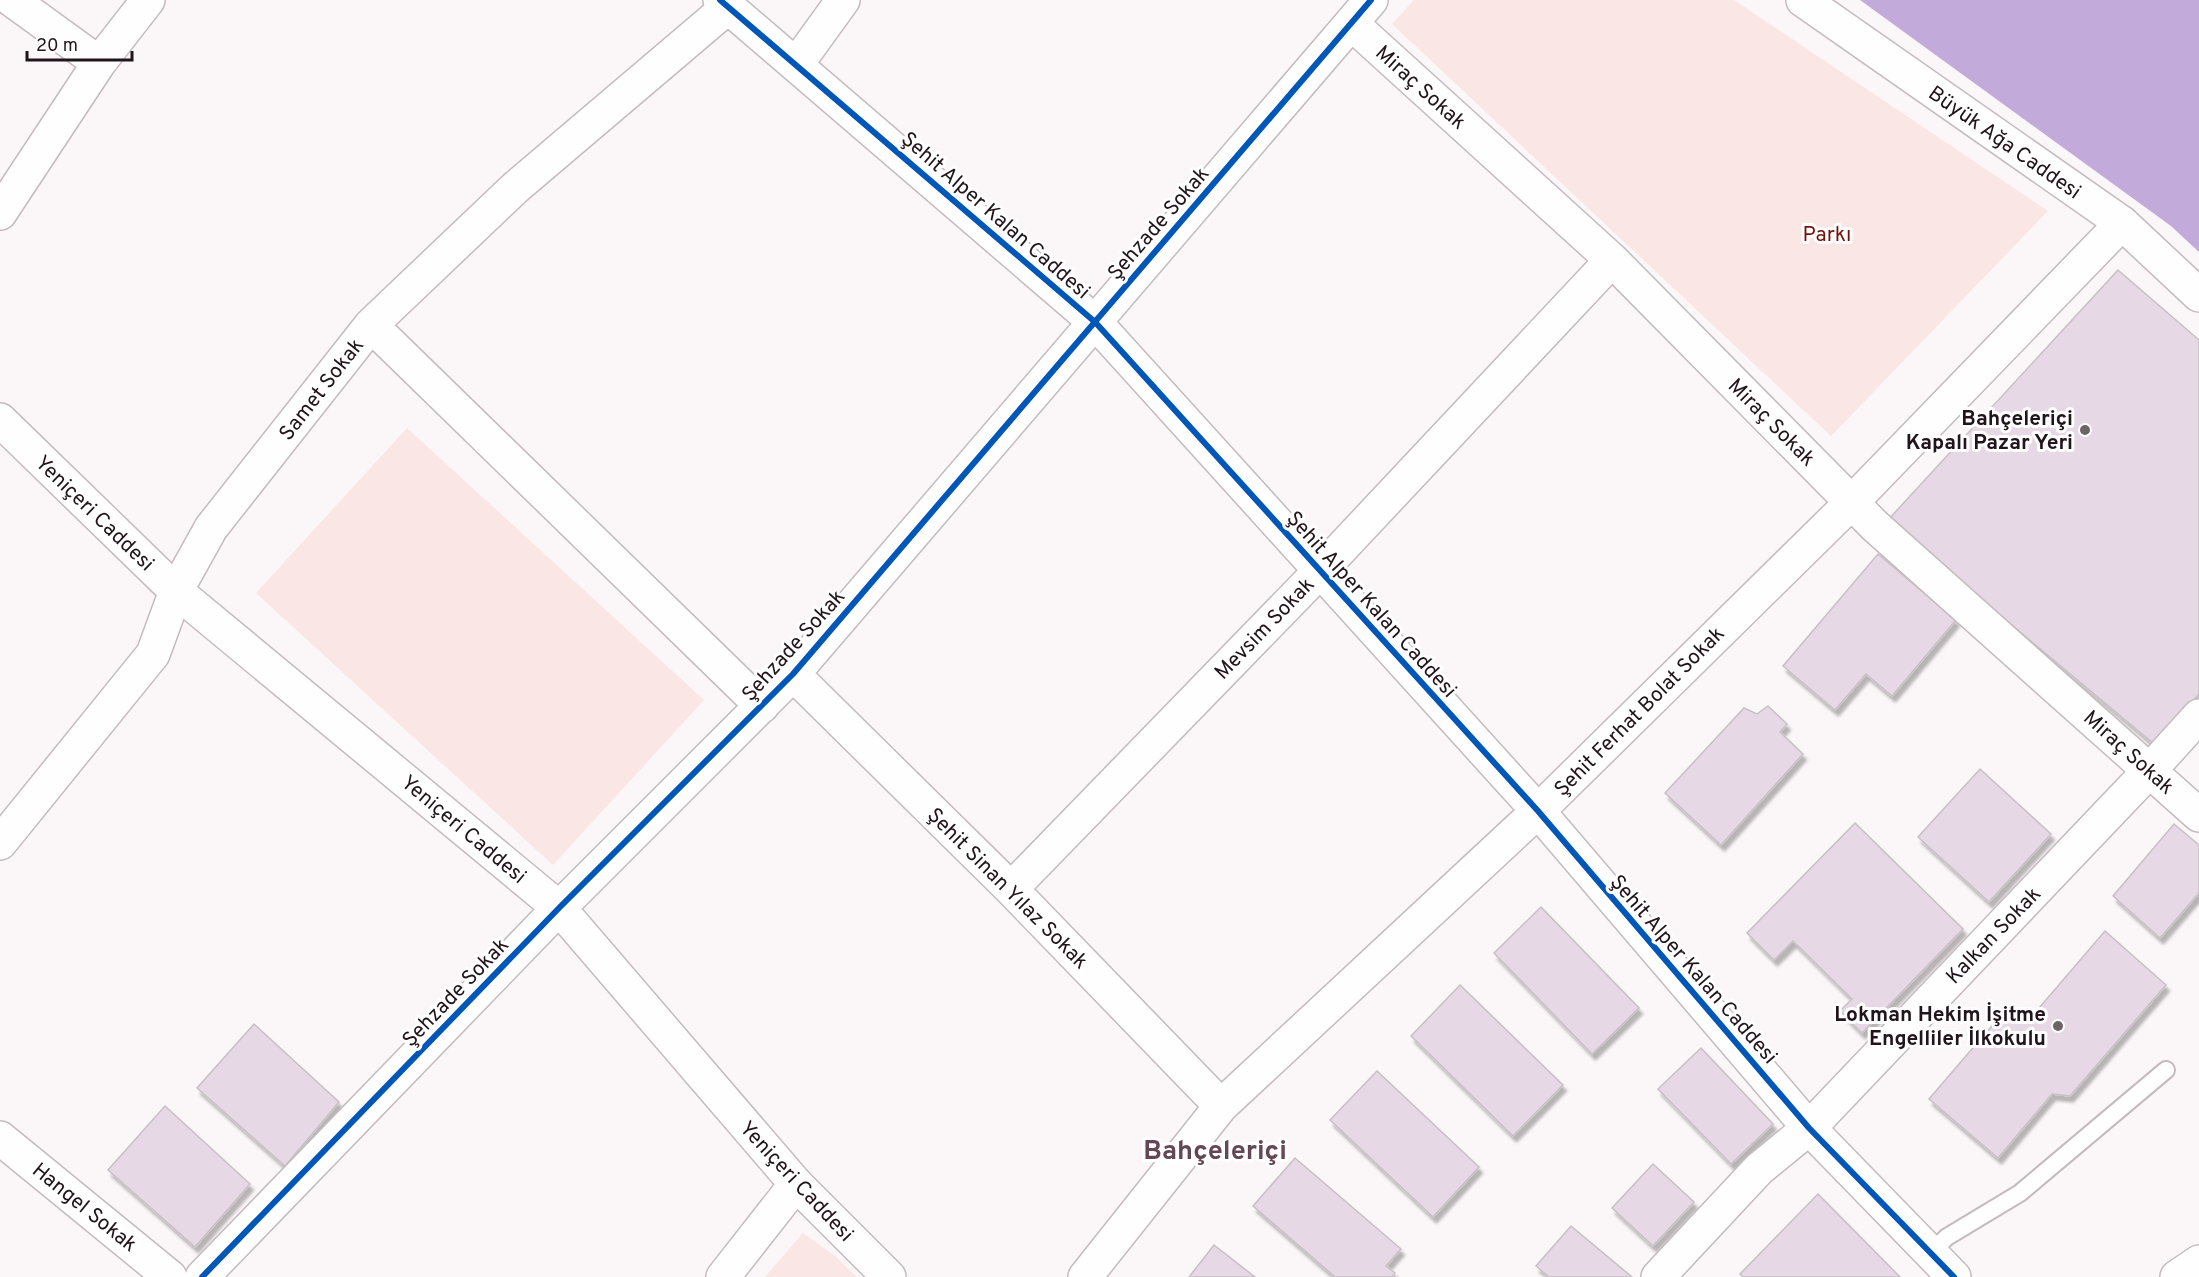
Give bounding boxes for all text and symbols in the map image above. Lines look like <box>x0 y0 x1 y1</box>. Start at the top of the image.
scale bar <box>27 24 132 62</box>
text: 20 m <box>36 35 78 58</box>
street label: Miraç Sokak <box>1369 40 1471 136</box>
street label: Büyük Ağa Caddesi <box>1922 80 2086 206</box>
street label: Şehit Alper Kalan Caddesi <box>895 126 1095 306</box>
street label: Şehzade Sokak <box>1102 162 1216 286</box>
park label: Parkı <box>1803 222 1851 249</box>
street label: Samet Sokak <box>274 333 371 447</box>
street label: Miraç Sokak <box>1721 373 1821 473</box>
place label: Bahçeleriçi Kapalı Pazar Yeri <box>1906 406 2073 457</box>
marker: Bahçeleriçi Kapalı Pazar Yeri <box>2078 423 2092 437</box>
street label: Yeniçeri Caddesi <box>29 450 159 578</box>
street label: Şehit Alper Kalan Caddesi <box>1280 506 1462 704</box>
street label: Mevsim Sokak <box>1209 572 1321 686</box>
street label: Şehzade Sokak <box>737 584 852 708</box>
street label: Şehit Ferhat Bolat Sokak <box>1549 621 1731 803</box>
street label: Miraç Sokak <box>2077 705 2179 801</box>
street label: Yeniçeri Caddesi <box>395 770 531 890</box>
street label: Şehit Sinan Yılaz Sokak <box>921 803 1093 975</box>
street label: Şehit Alper Kalan Caddesi <box>1603 870 1783 1070</box>
street label: Kalkan Sokak <box>1941 882 2047 991</box>
street label: Şehzade Sokak <box>397 933 515 1054</box>
place label: Lokman Hekim İşitme Engelliler İlkokulu <box>1834 1001 2046 1053</box>
marker: Lokman Hekim İşitme Engelliler İlkokulu <box>2051 1019 2065 1033</box>
street label: Yeniçeri Caddesi <box>733 1116 859 1248</box>
district label: Bahçeleriçi <box>1143 1135 1287 1169</box>
street label: Hangel Sokak <box>26 1157 142 1259</box>

